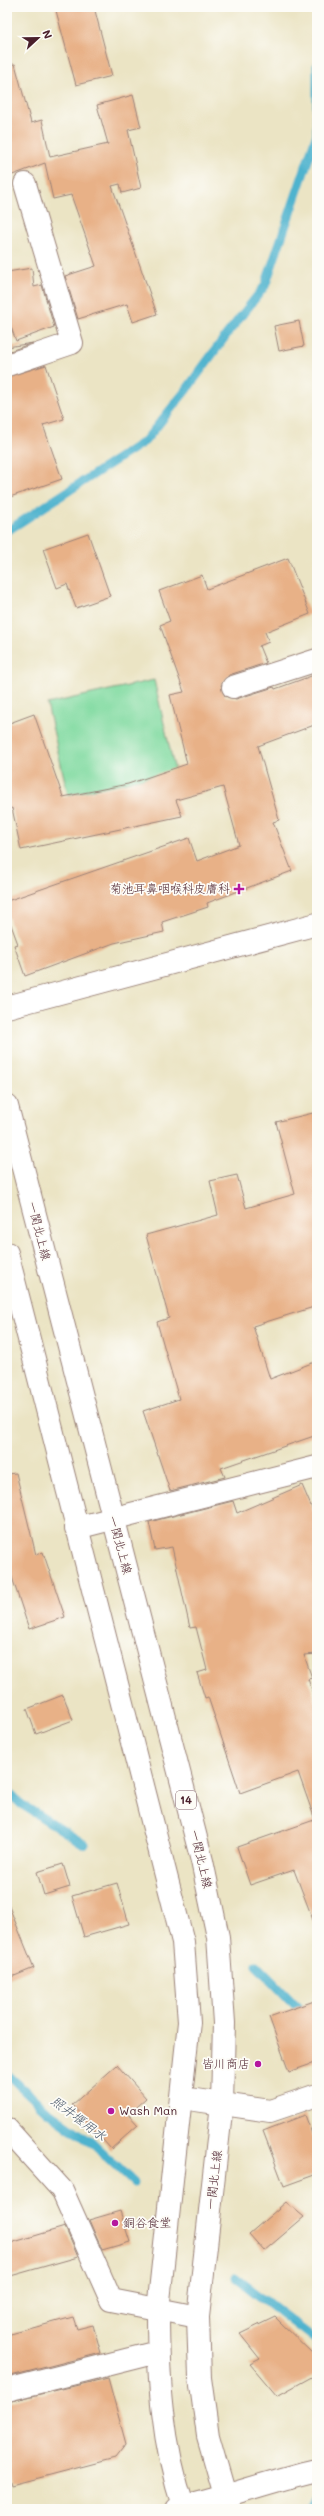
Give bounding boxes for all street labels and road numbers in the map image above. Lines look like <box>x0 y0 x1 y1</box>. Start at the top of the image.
street label: 一関北上線 <box>25 1200 55 1262</box>
street label: 一関北上線 <box>105 1514 136 1576</box>
road number: 14 <box>176 1791 196 1809</box>
street label: 一関北上線 <box>187 1828 217 1890</box>
street label: 一関北上線 <box>201 2149 225 2211</box>

